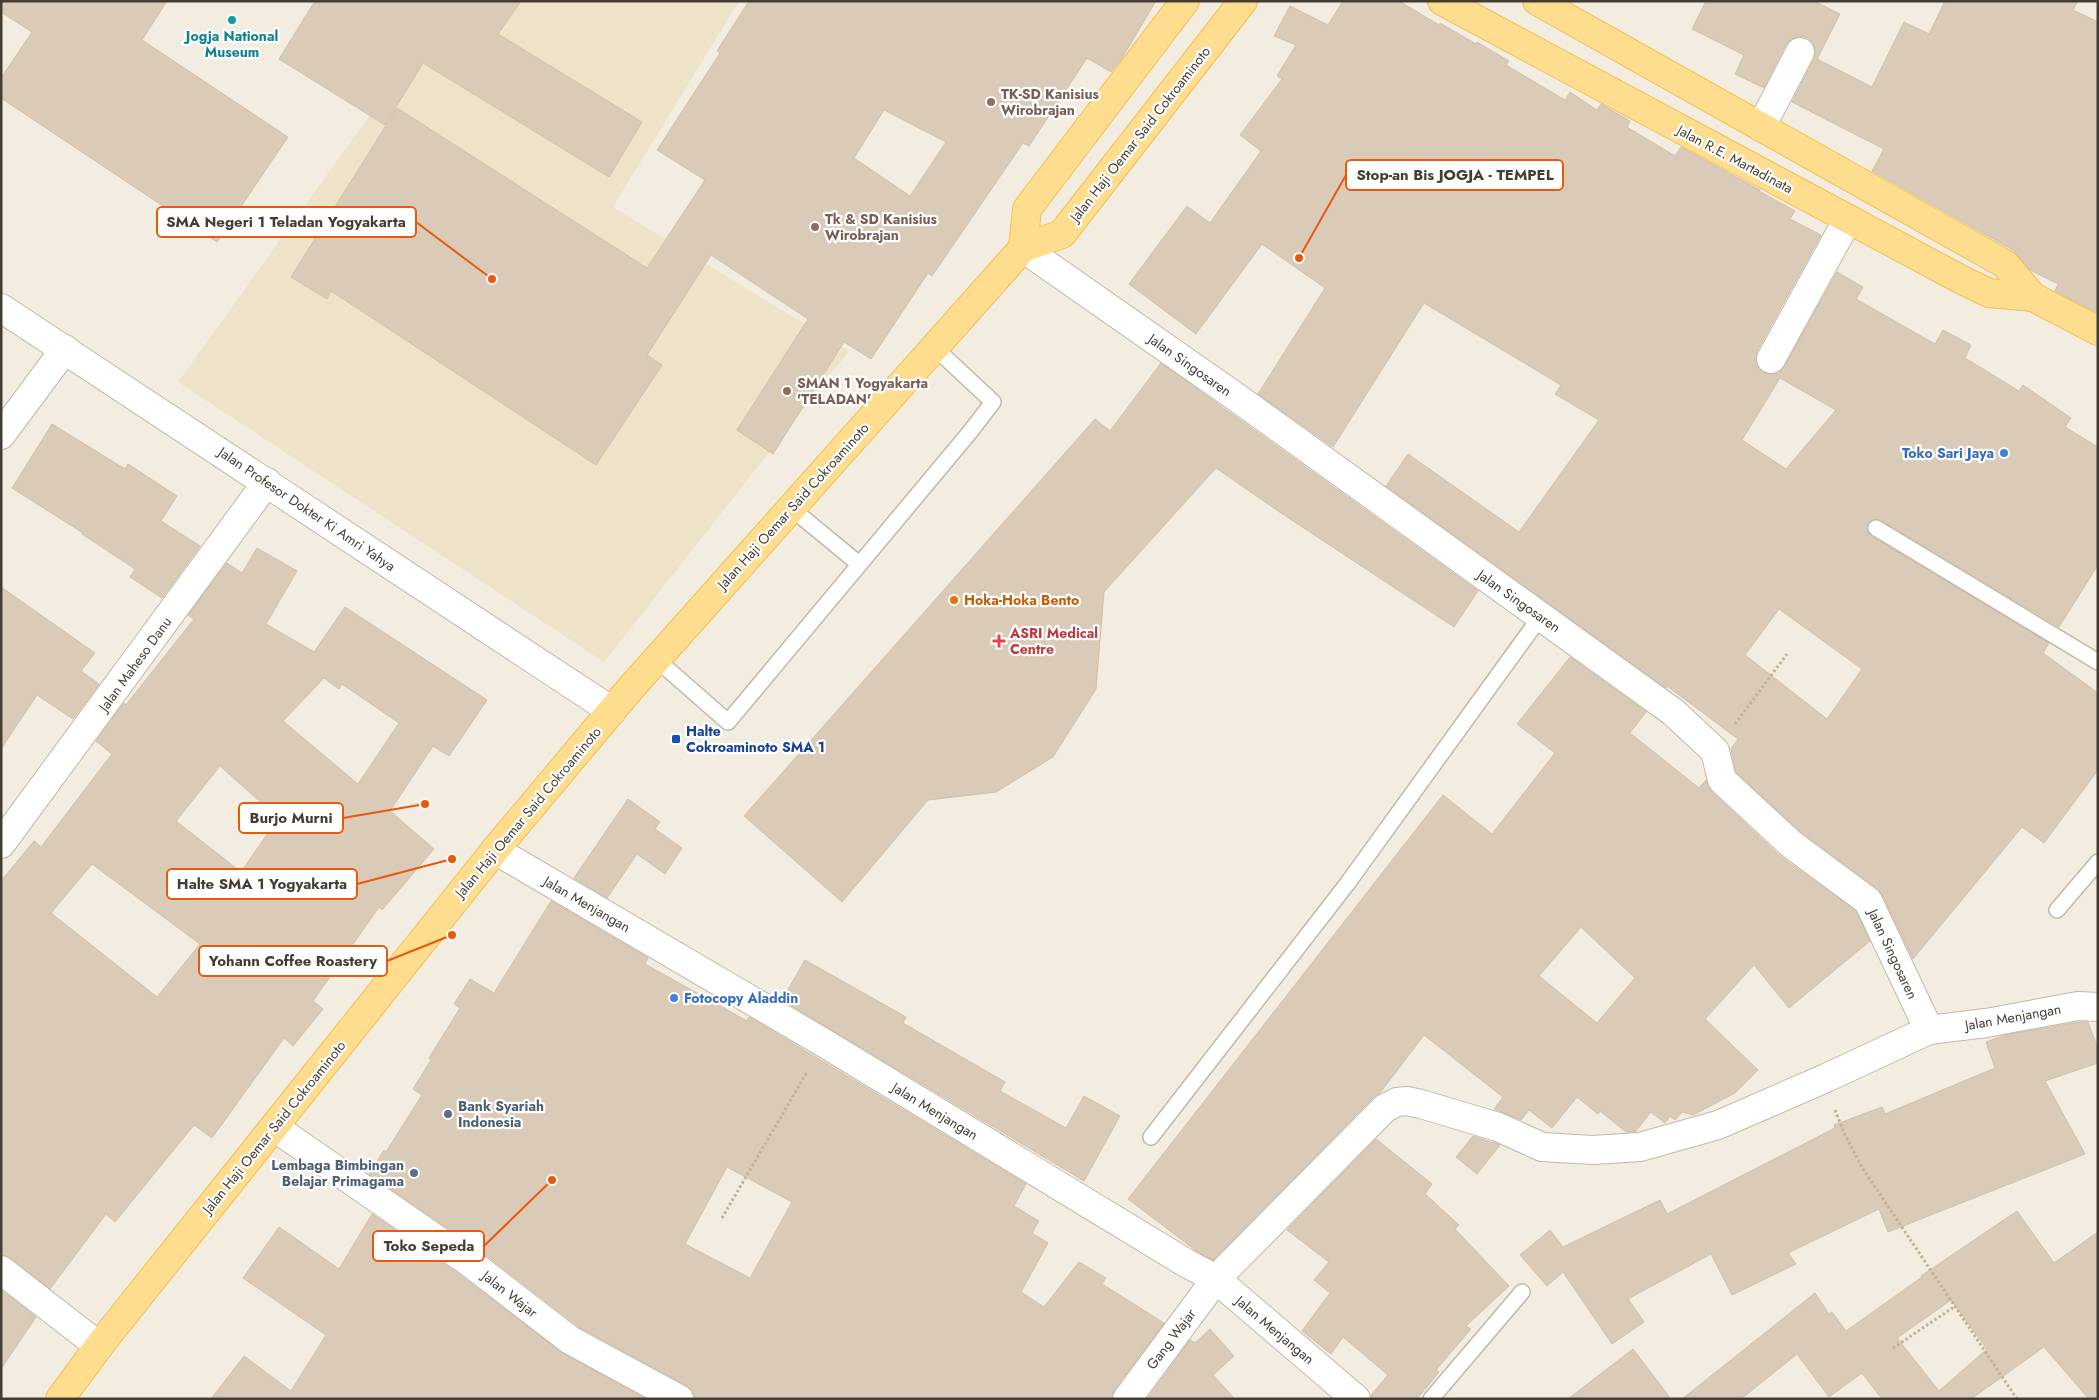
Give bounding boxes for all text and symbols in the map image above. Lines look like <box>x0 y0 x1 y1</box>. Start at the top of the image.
marker: Jogja National Museum <box>226 14 238 26</box>
place label: Jogja National Museum <box>183 26 278 62</box>
street label: Jalan Haji Oemar Said Cokroaminoto <box>1064 42 1215 228</box>
place label: TK-SD Kanisius Wirobrajan <box>1001 84 1100 120</box>
marker: TK-SD Kanisius Wirobrajan <box>985 96 997 108</box>
street label: Jalan R.E. Martadinata <box>1672 119 1796 198</box>
callout: Stop-an Bis JOGJA - TEMPEL <box>1346 160 1563 190</box>
text: Stop-an Bis JOGJA - TEMPEL <box>1356 164 1554 186</box>
callout: SMA Negeri 1 Teladan Yogyakarta <box>157 207 416 237</box>
place label: Tk & SD Kanisius Wirobrajan <box>825 209 938 245</box>
text: SMA Negeri 1 Teladan Yogyakarta <box>166 211 406 233</box>
marker: Tk & SD Kanisius Wirobrajan <box>809 221 821 233</box>
street label: Jalan Singosaren <box>1143 328 1236 401</box>
place label: SMAN 1 Yogyakarta 'TELADAN' <box>797 373 928 409</box>
marker: SMAN 1 Yogyakarta 'TELADAN' <box>781 385 793 397</box>
street label: Jalan Haji Oemar Said Cokroaminoto <box>711 418 874 595</box>
street label: Jalan Profesor Dokter Ki Amri Yahya <box>213 441 399 576</box>
place label: Toko Sari Jaya <box>1902 443 1994 463</box>
marker: Toko Sari Jaya <box>1998 447 2010 459</box>
street label: Jalan Singosaren <box>1472 564 1565 637</box>
place label: Hoka-Hoka Bento <box>964 590 1079 610</box>
marker: Hoka-Hoka Bento <box>948 594 960 606</box>
street label: Jalan Maheso Danu <box>93 613 176 717</box>
place label: ASRI Medical Centre <box>1009 623 1098 659</box>
marker: ASRI Medical Centre <box>992 634 1006 648</box>
place label: Halte Cokroaminoto SMA 1 <box>686 721 825 757</box>
street label: Jalan Haji Oemar Said Cokroaminoto <box>449 722 606 903</box>
marker: Halte Cokroaminoto SMA 1 <box>670 733 682 745</box>
callout: Burjo Murni <box>239 803 343 833</box>
text: Burjo Murni <box>249 807 333 829</box>
callout: Halte SMA 1 Yogyakarta <box>167 869 357 899</box>
street label: Jalan Menjangan <box>538 870 634 937</box>
text: Halte SMA 1 Yogyakarta <box>177 873 347 895</box>
street label: Jalan Singosaren <box>1863 904 1923 1002</box>
callout: Yohann Coffee Roastery <box>199 946 387 976</box>
text: Yohann Coffee Roastery <box>208 950 377 972</box>
place label: Fotocopy Aladdin <box>684 988 798 1008</box>
marker: Fotocopy Aladdin <box>668 992 680 1004</box>
street label: Jalan Menjangan <box>1961 999 2063 1036</box>
street label: Jalan Haji Oemar Said Cokroaminoto <box>196 1036 351 1219</box>
street label: Jalan Menjangan <box>886 1076 982 1145</box>
place label: Bank Syariah Indonesia <box>458 1096 544 1132</box>
marker: Bank Syariah Indonesia <box>442 1108 454 1120</box>
place label: Lembaga Bimbingan Belajar Primagama <box>271 1155 404 1191</box>
marker: Lembaga Bimbingan Belajar Primagama <box>408 1167 420 1179</box>
callout: Toko Sepeda <box>373 1231 484 1261</box>
text: Toko Sepeda <box>384 1235 474 1257</box>
street label: Jalan Wajar <box>476 1265 542 1322</box>
street label: Jalan Menjangan <box>1230 1290 1319 1369</box>
street label: Gang Wajar <box>1142 1304 1201 1374</box>

